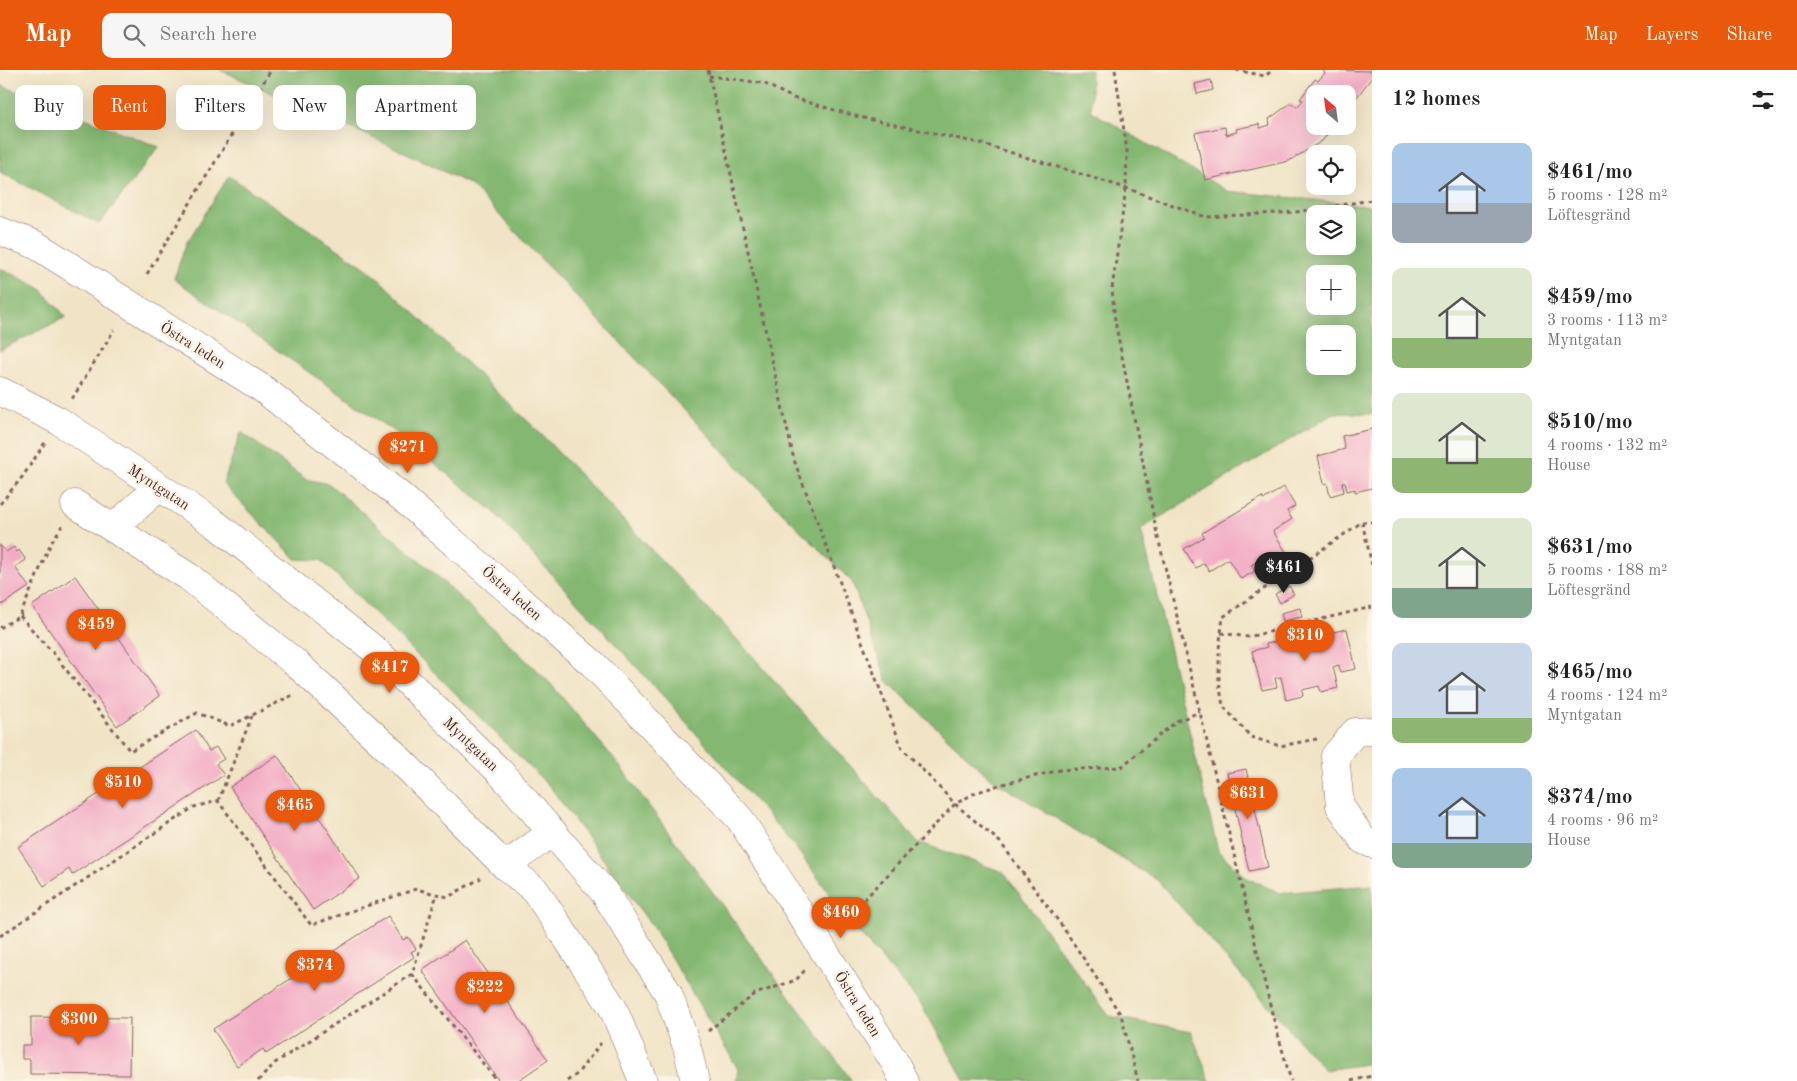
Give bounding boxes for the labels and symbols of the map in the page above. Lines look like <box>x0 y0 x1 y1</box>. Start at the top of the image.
north arrow <box>1306 85 1356 135</box>
street label: Östra leden <box>157 318 229 372</box>
pin: $271 <box>378 432 438 474</box>
street label: Myntgatan <box>125 463 192 514</box>
pin: $461 <box>1254 552 1314 594</box>
street label: Östra leden <box>478 562 546 624</box>
pin: $459 <box>66 608 126 651</box>
pin: $310 <box>1275 620 1335 662</box>
pin: $417 <box>360 652 420 694</box>
street label: Myntgatan <box>440 715 500 775</box>
pin: $510 <box>93 766 153 809</box>
pin: $631 <box>1218 778 1278 820</box>
pin: $465 <box>265 790 325 832</box>
pin: $460 <box>811 896 871 939</box>
pin: $374 <box>285 950 345 992</box>
street label: Östra leden <box>831 968 885 1040</box>
pin: $222 <box>455 972 515 1014</box>
pin: $300 <box>49 1004 109 1046</box>

